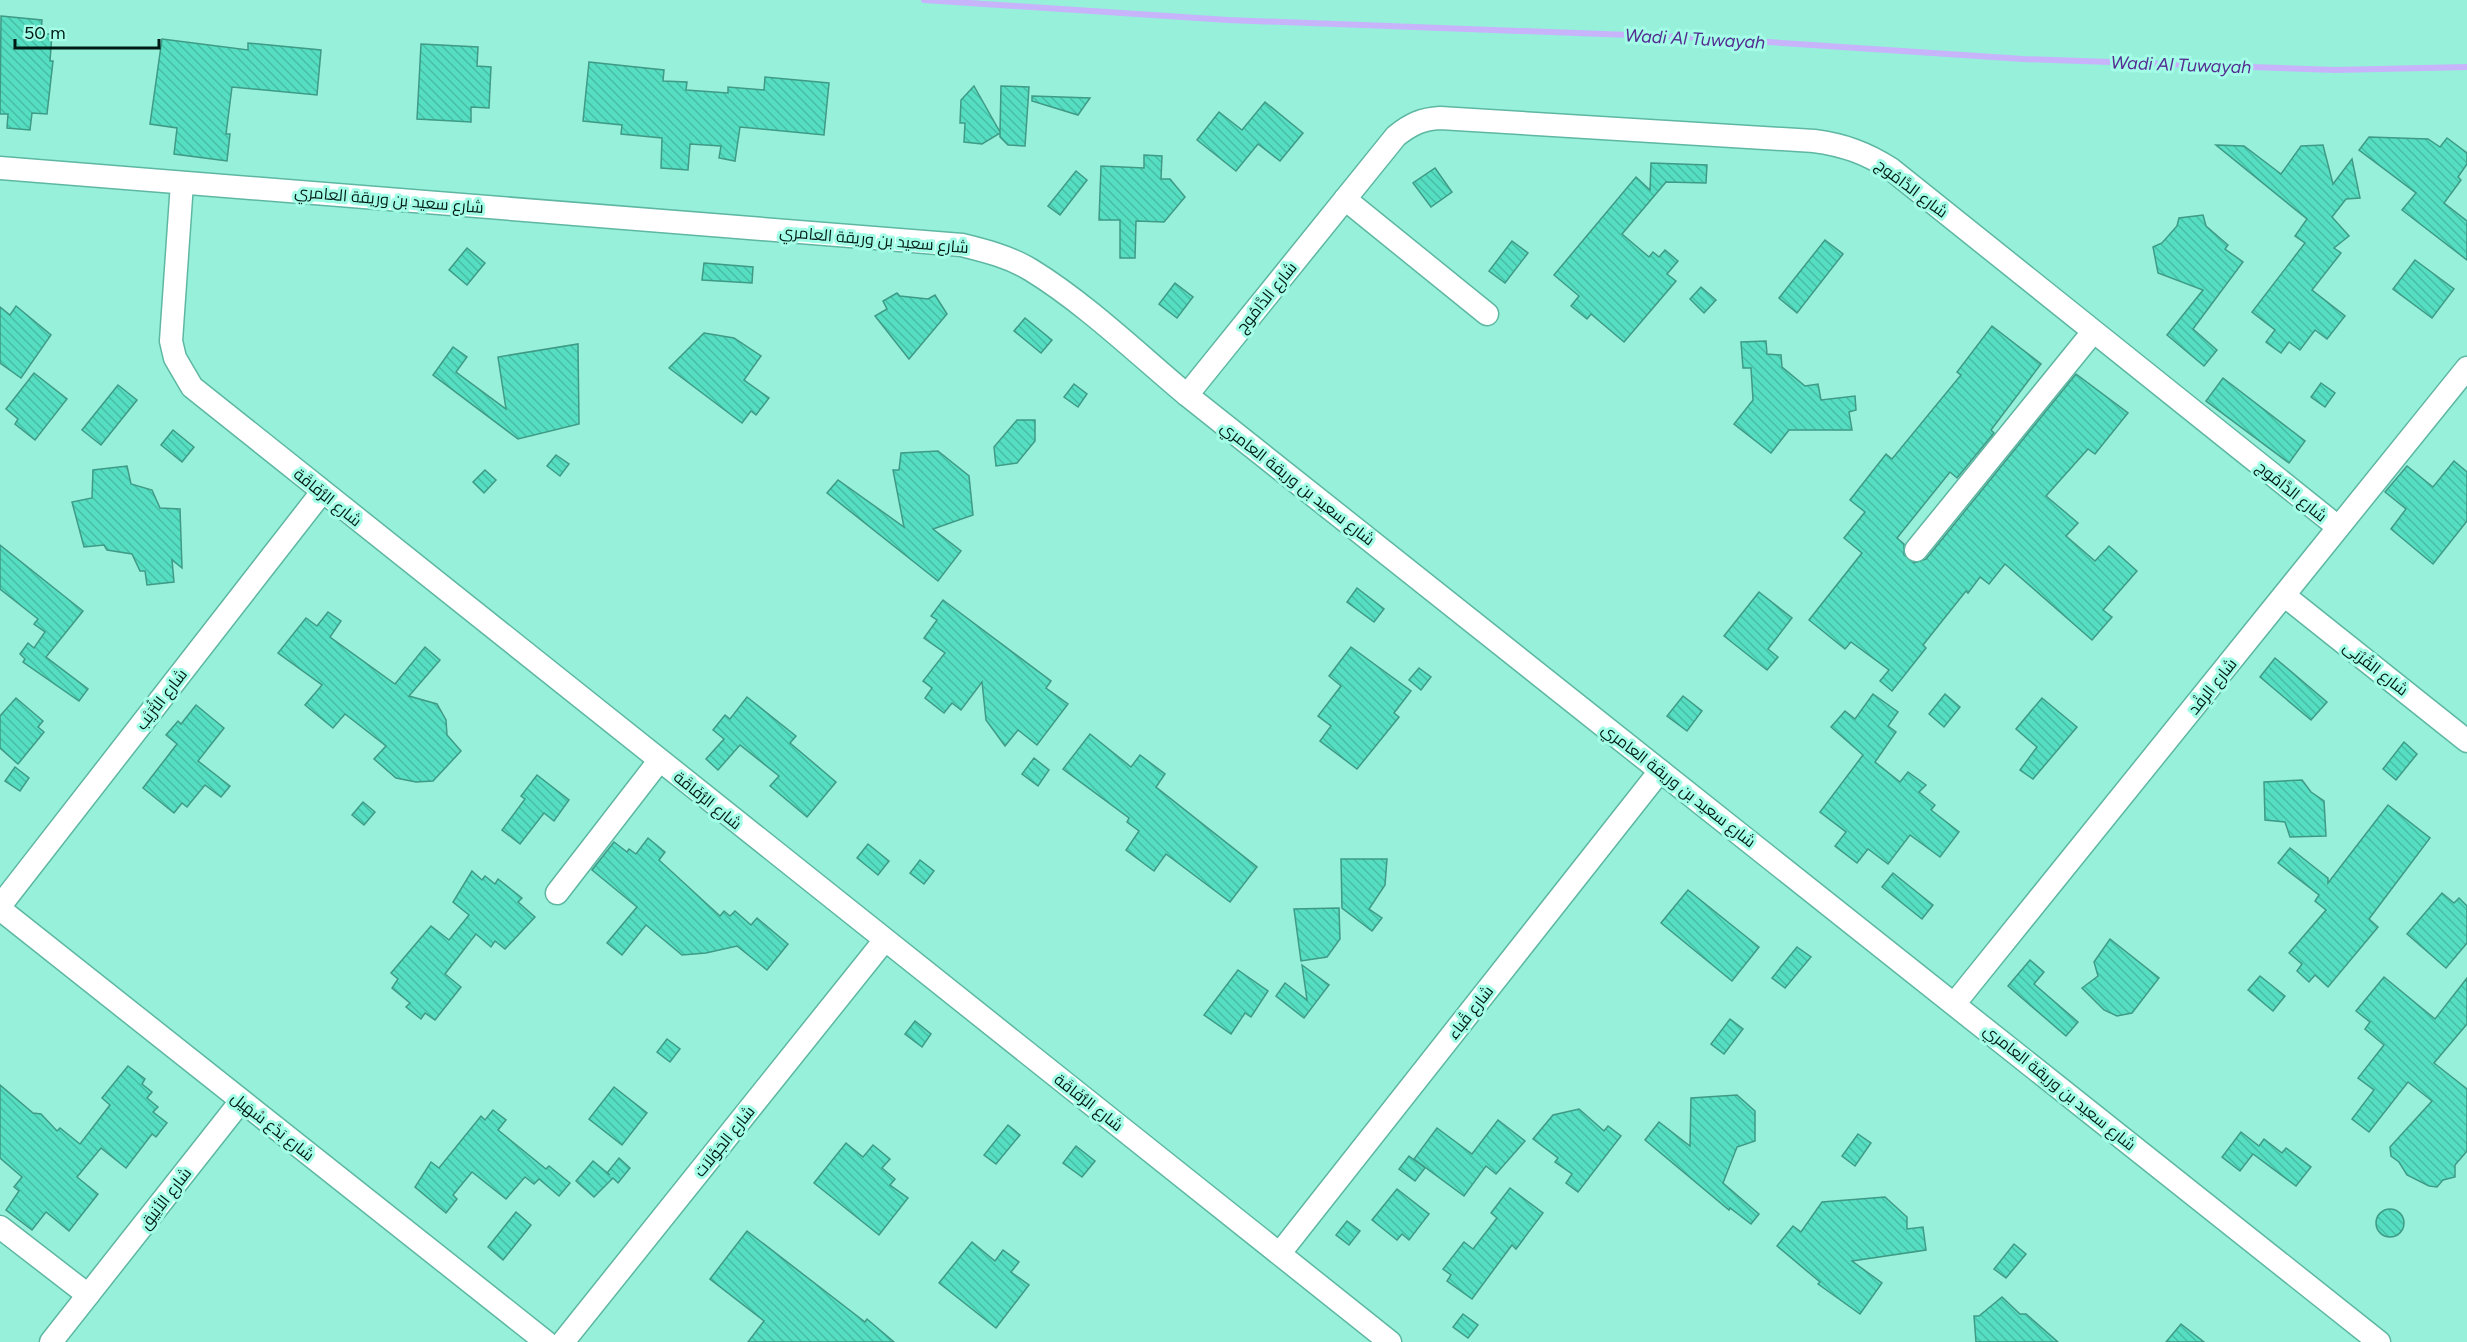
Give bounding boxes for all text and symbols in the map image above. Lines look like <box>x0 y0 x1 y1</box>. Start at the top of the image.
scale bar <box>15 12 159 50</box>
text: 50 m <box>24 22 66 44</box>
water label: Wadi Al Tuwayah <box>1624 24 1766 54</box>
water label: Wadi Al Tuwayah <box>2110 52 2252 78</box>
street label: شارع الدَّامُوج <box>1871 155 1951 223</box>
street label: شارع سعيد بن وريقة العامري <box>293 182 484 221</box>
street label: شارع سعيد بن وريقة العامري <box>778 222 969 261</box>
street label: شارع الدَّامُوج <box>1232 258 1302 338</box>
street label: شارع سعيد بن وريقة العامري <box>1215 417 1378 552</box>
street label: شارع الدَّامُوج <box>2251 457 2331 527</box>
street label: شارع الرُّفَاقَة <box>289 464 365 532</box>
street label: شارع القُرْبَى <box>2338 637 2412 701</box>
street label: شارع الرِفْد <box>2184 654 2242 719</box>
street label: شارع الثُرَيْب <box>130 664 193 735</box>
street label: شارع سعيد بن وريقة العامري <box>1596 719 1759 854</box>
street label: شارع الرُّفَاقَة <box>669 767 745 835</box>
street label: شارع قُباء <box>1444 982 1499 1044</box>
street label: شارع سعيد بن وريقة العامري <box>1977 1020 2139 1158</box>
street label: شارع الرُّفَاقَة <box>1049 1070 1127 1137</box>
street label: شارع بَدْع سْهَيل <box>226 1088 318 1166</box>
street label: شارع الجَوْلاَت <box>690 1102 760 1182</box>
street label: شارع الأنِيق <box>135 1164 197 1234</box>

